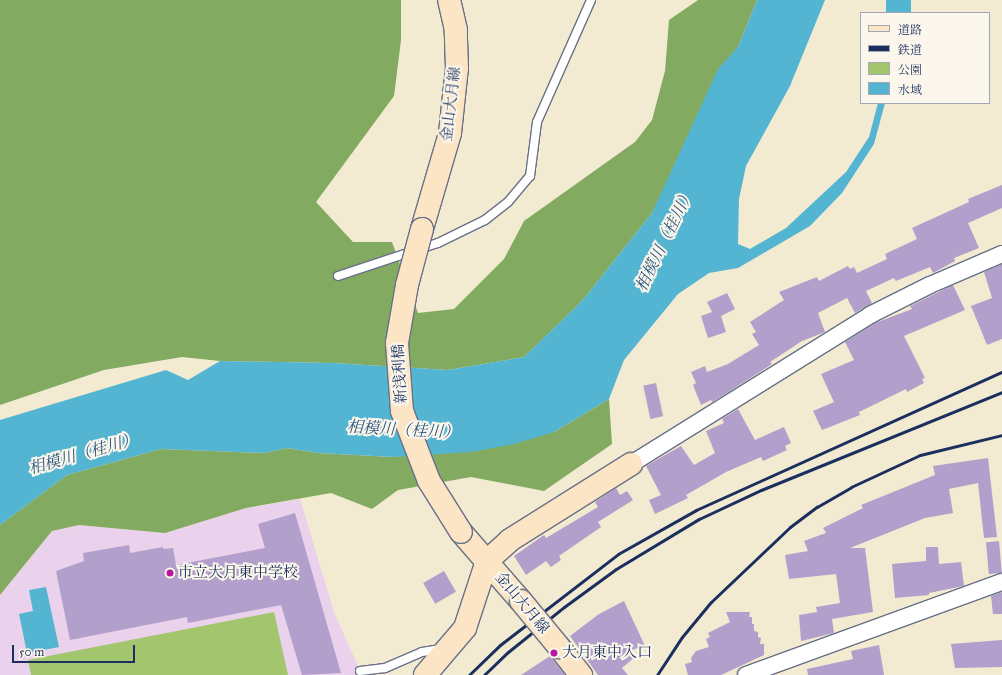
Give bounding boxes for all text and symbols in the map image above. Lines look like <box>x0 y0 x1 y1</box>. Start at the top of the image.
legend <box>860 12 990 104</box>
text: 道路 <box>898 23 922 37</box>
text: 鉄道 <box>898 43 922 57</box>
text: 公園 <box>898 63 922 77</box>
street label: 金山大月線 <box>437 66 465 142</box>
text: 水域 <box>898 83 922 97</box>
water label: 相模川（桂川） <box>632 185 698 295</box>
street label: 新浅利橋 <box>389 344 411 404</box>
water label: 相模川（桂川） <box>347 417 459 443</box>
water label: 相模川（桂川） <box>27 429 139 479</box>
place label: 市立大月東中学校 <box>178 564 298 582</box>
marker: 市立大月東中学校 <box>165 568 175 578</box>
street label: 金山大月線 <box>491 568 553 638</box>
scale bar <box>14 637 137 663</box>
place label: 大月東中入口 <box>562 644 652 662</box>
text: 50 m <box>19 645 44 659</box>
marker: 大月東中入口 <box>549 648 559 658</box>

